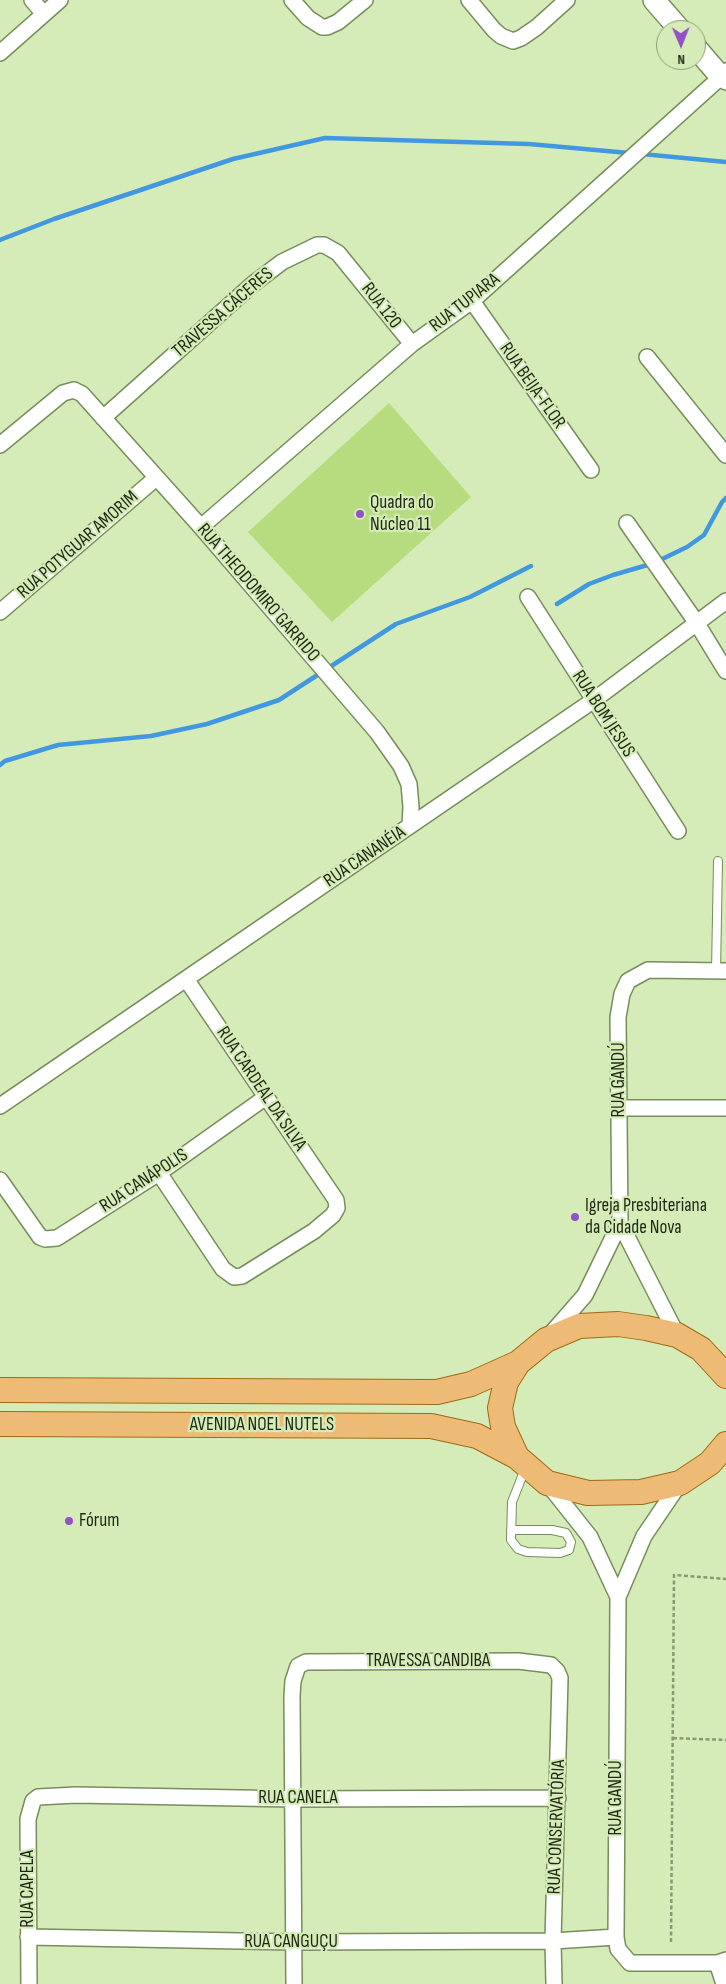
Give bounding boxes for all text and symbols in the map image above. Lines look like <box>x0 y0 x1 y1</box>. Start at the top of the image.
north arrow <box>656 20 706 70</box>
text: N <box>677 51 685 68</box>
street label: TRAVESSA CÁCERES <box>168 263 278 363</box>
street label: RUA TUPIARA <box>425 268 505 338</box>
street label: RUA 120 <box>356 278 406 334</box>
street label: RUA BEIJA-FLOR <box>494 338 570 434</box>
street label: RUA POTYGUAR AMORIM <box>13 486 143 604</box>
place label: Quadra do Núcleo 11 <box>370 492 434 536</box>
marker: Quadra do Núcleo 11 <box>354 508 366 520</box>
street label: RUA THEODOMIRO GARRIDO <box>192 519 324 667</box>
street label: RUA BOM JESUS <box>567 666 639 762</box>
street label: RUA CANANÉIA <box>320 821 410 893</box>
street label: RUA CARDEAL DA SILVA <box>211 1023 311 1155</box>
street label: RUA GANDÚ <box>608 1042 630 1118</box>
street label: RUA CANÁPOLIS <box>96 1144 192 1218</box>
place label: Igreja Presbiteriana da Cidade Nova <box>585 1195 707 1239</box>
marker: Igreja Presbiteriana da Cidade Nova <box>569 1211 581 1223</box>
street label: AVENIDA NOEL NUTELS <box>190 1414 334 1436</box>
place label: Fórum <box>79 1510 119 1532</box>
marker: Fórum <box>63 1515 75 1527</box>
street label: TRAVESSA CANDIBA <box>366 1650 490 1672</box>
street label: RUA CONSERVATÓRIA <box>543 1759 571 1895</box>
street label: RUA GANDÚ <box>605 1760 627 1836</box>
street label: RUA CANELA <box>258 1787 338 1809</box>
street label: RUA CAPELA <box>17 1850 39 1928</box>
street label: RUA CANGUÇU <box>244 1931 338 1953</box>

